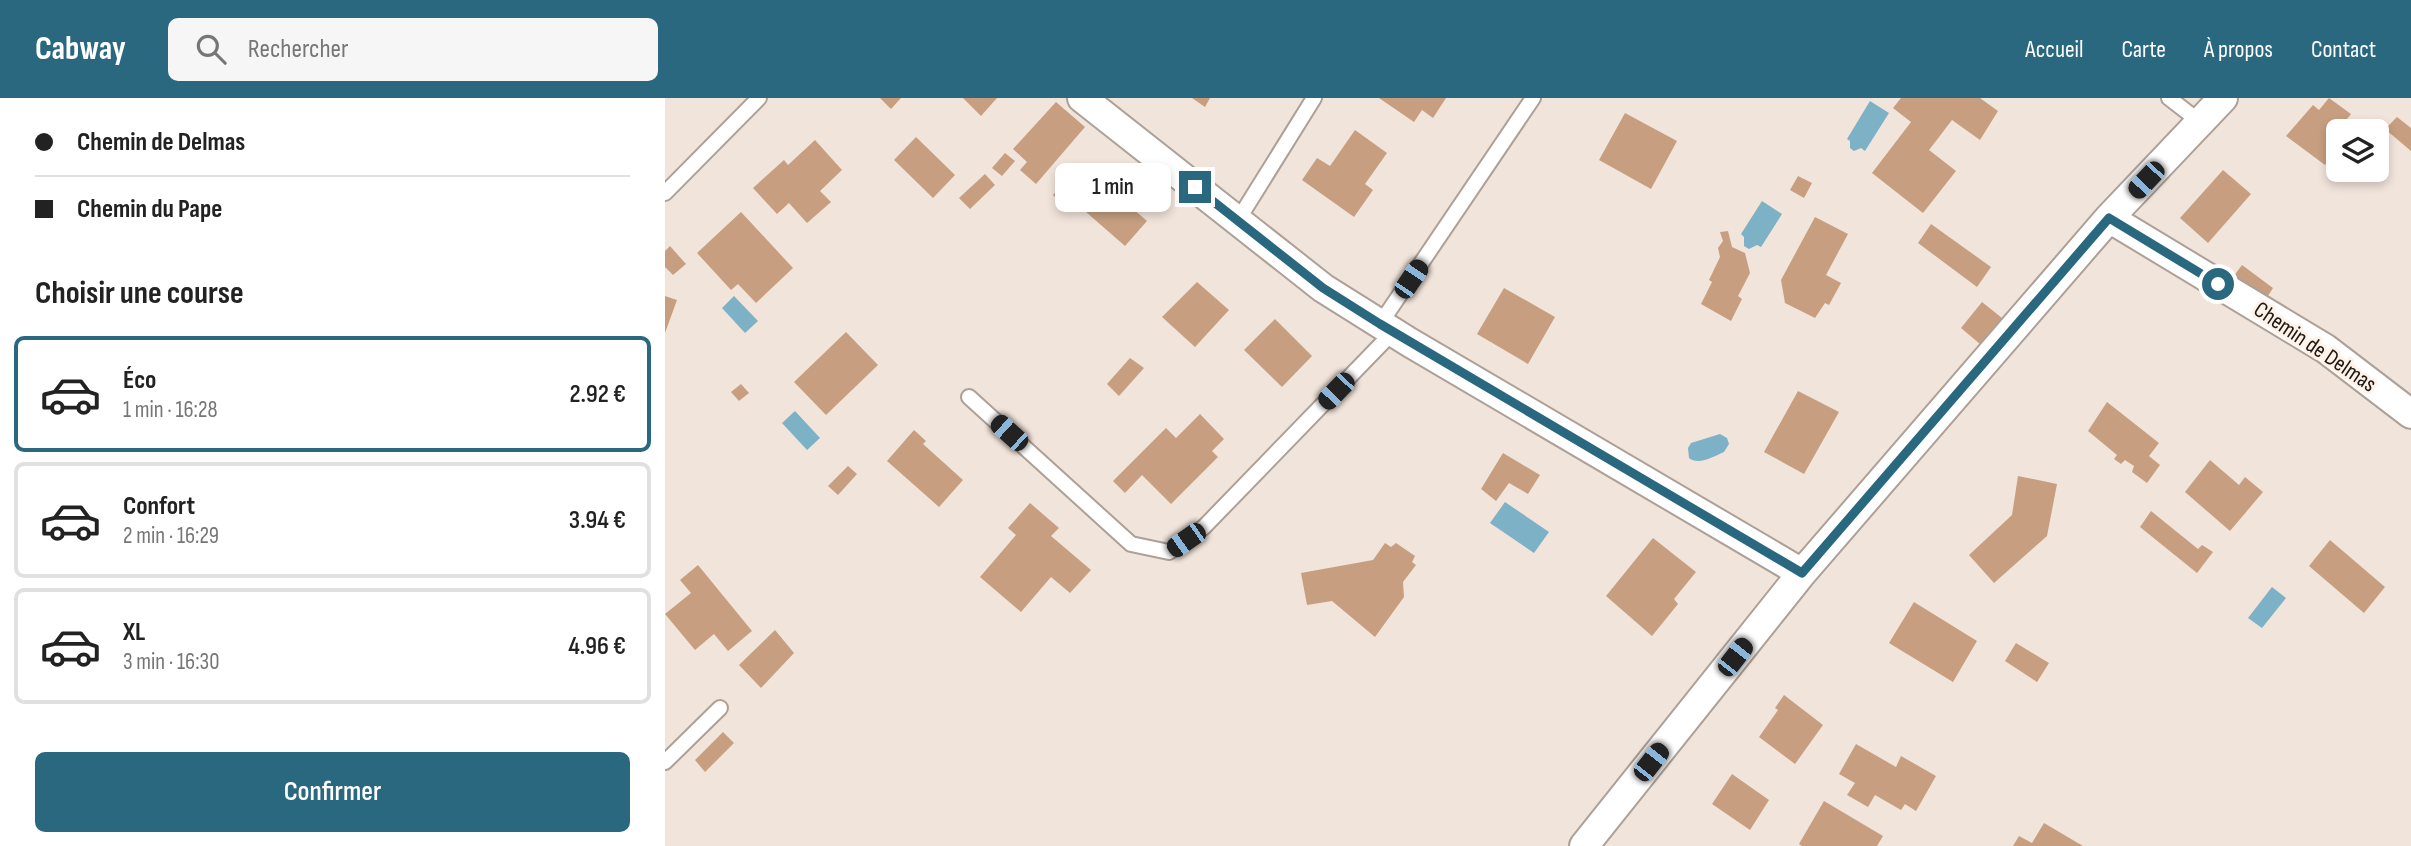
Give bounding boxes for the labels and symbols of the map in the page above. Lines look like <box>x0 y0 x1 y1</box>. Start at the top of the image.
car <box>2124 157 2169 203</box>
callout: 1 min <box>1055 162 1170 212</box>
route end <box>1179 171 1211 203</box>
car <box>1391 256 1432 302</box>
route start <box>2202 268 2234 300</box>
street label: Chemin de Delmas <box>2248 296 2382 398</box>
car <box>1314 369 1359 413</box>
car <box>987 411 1032 455</box>
car <box>1163 519 1210 561</box>
car <box>1714 634 1757 680</box>
car <box>1630 739 1673 785</box>

